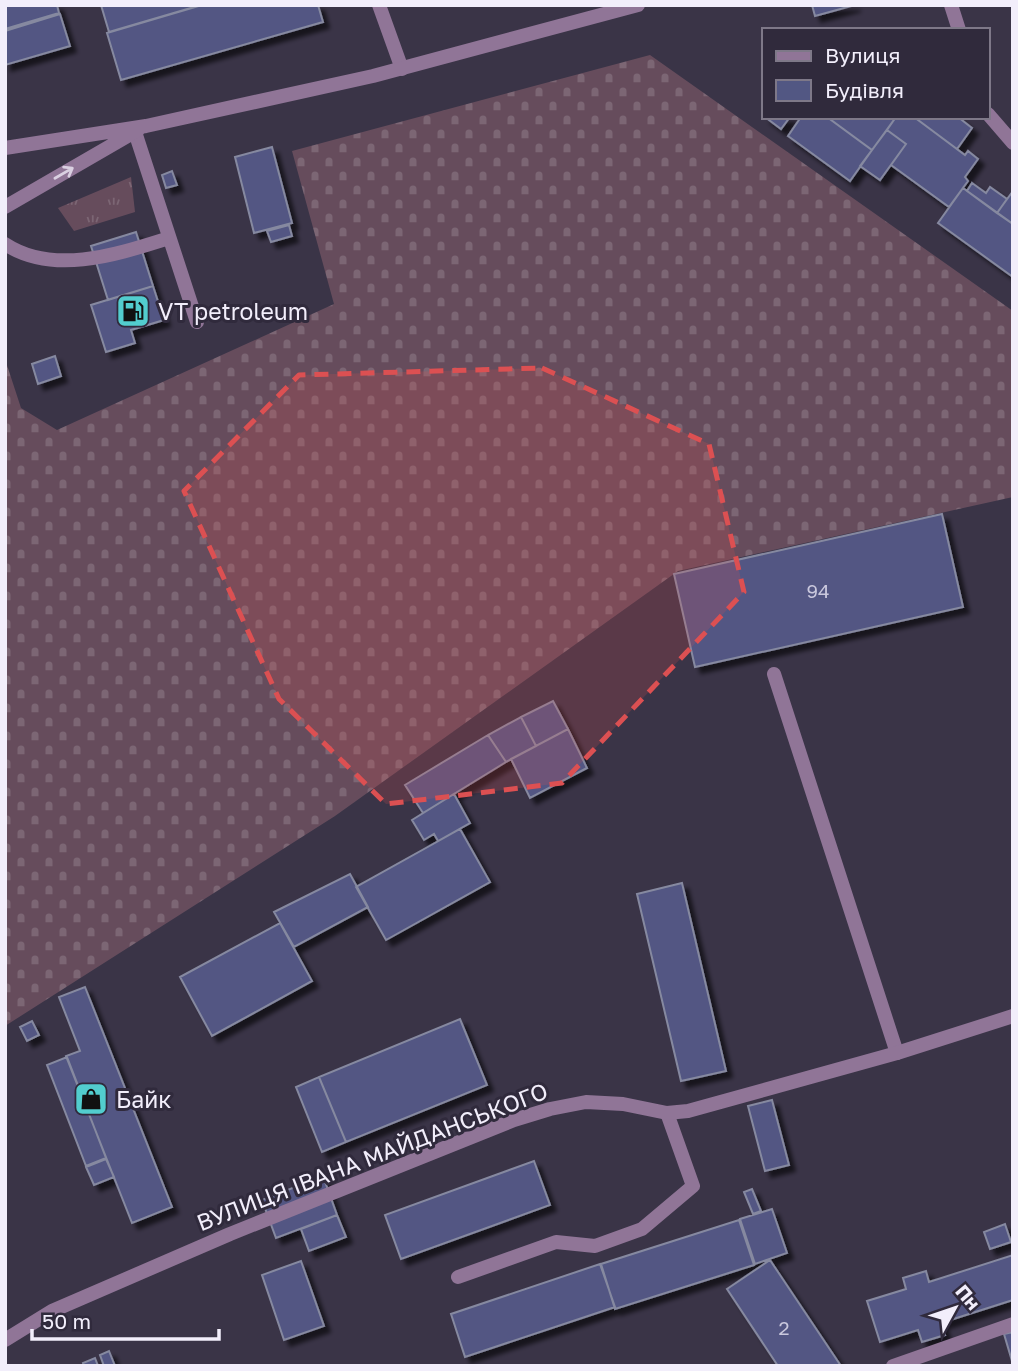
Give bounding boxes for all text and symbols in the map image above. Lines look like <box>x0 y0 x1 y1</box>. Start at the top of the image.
legend <box>762 28 990 119</box>
text: Вулиця <box>825 42 901 68</box>
text: Будівля <box>825 77 904 103</box>
one-way arrow <box>54 166 74 180</box>
fuel station icon: VT petroleum <box>114 292 152 330</box>
place label: VT petroleum <box>158 297 308 325</box>
house number: 94 <box>806 579 830 602</box>
street label: ВУЛИЦЯ ІВАНА МАЙДАНСЬКОГО <box>192 1076 552 1236</box>
shop icon: Байк <box>72 1080 110 1118</box>
place label: Байк <box>116 1085 172 1113</box>
north arrow <box>920 1273 990 1343</box>
text: Пн <box>951 1279 986 1314</box>
scale bar <box>32 1298 219 1342</box>
text: 50 m <box>42 1308 91 1334</box>
house number: 2 <box>778 1316 790 1339</box>

